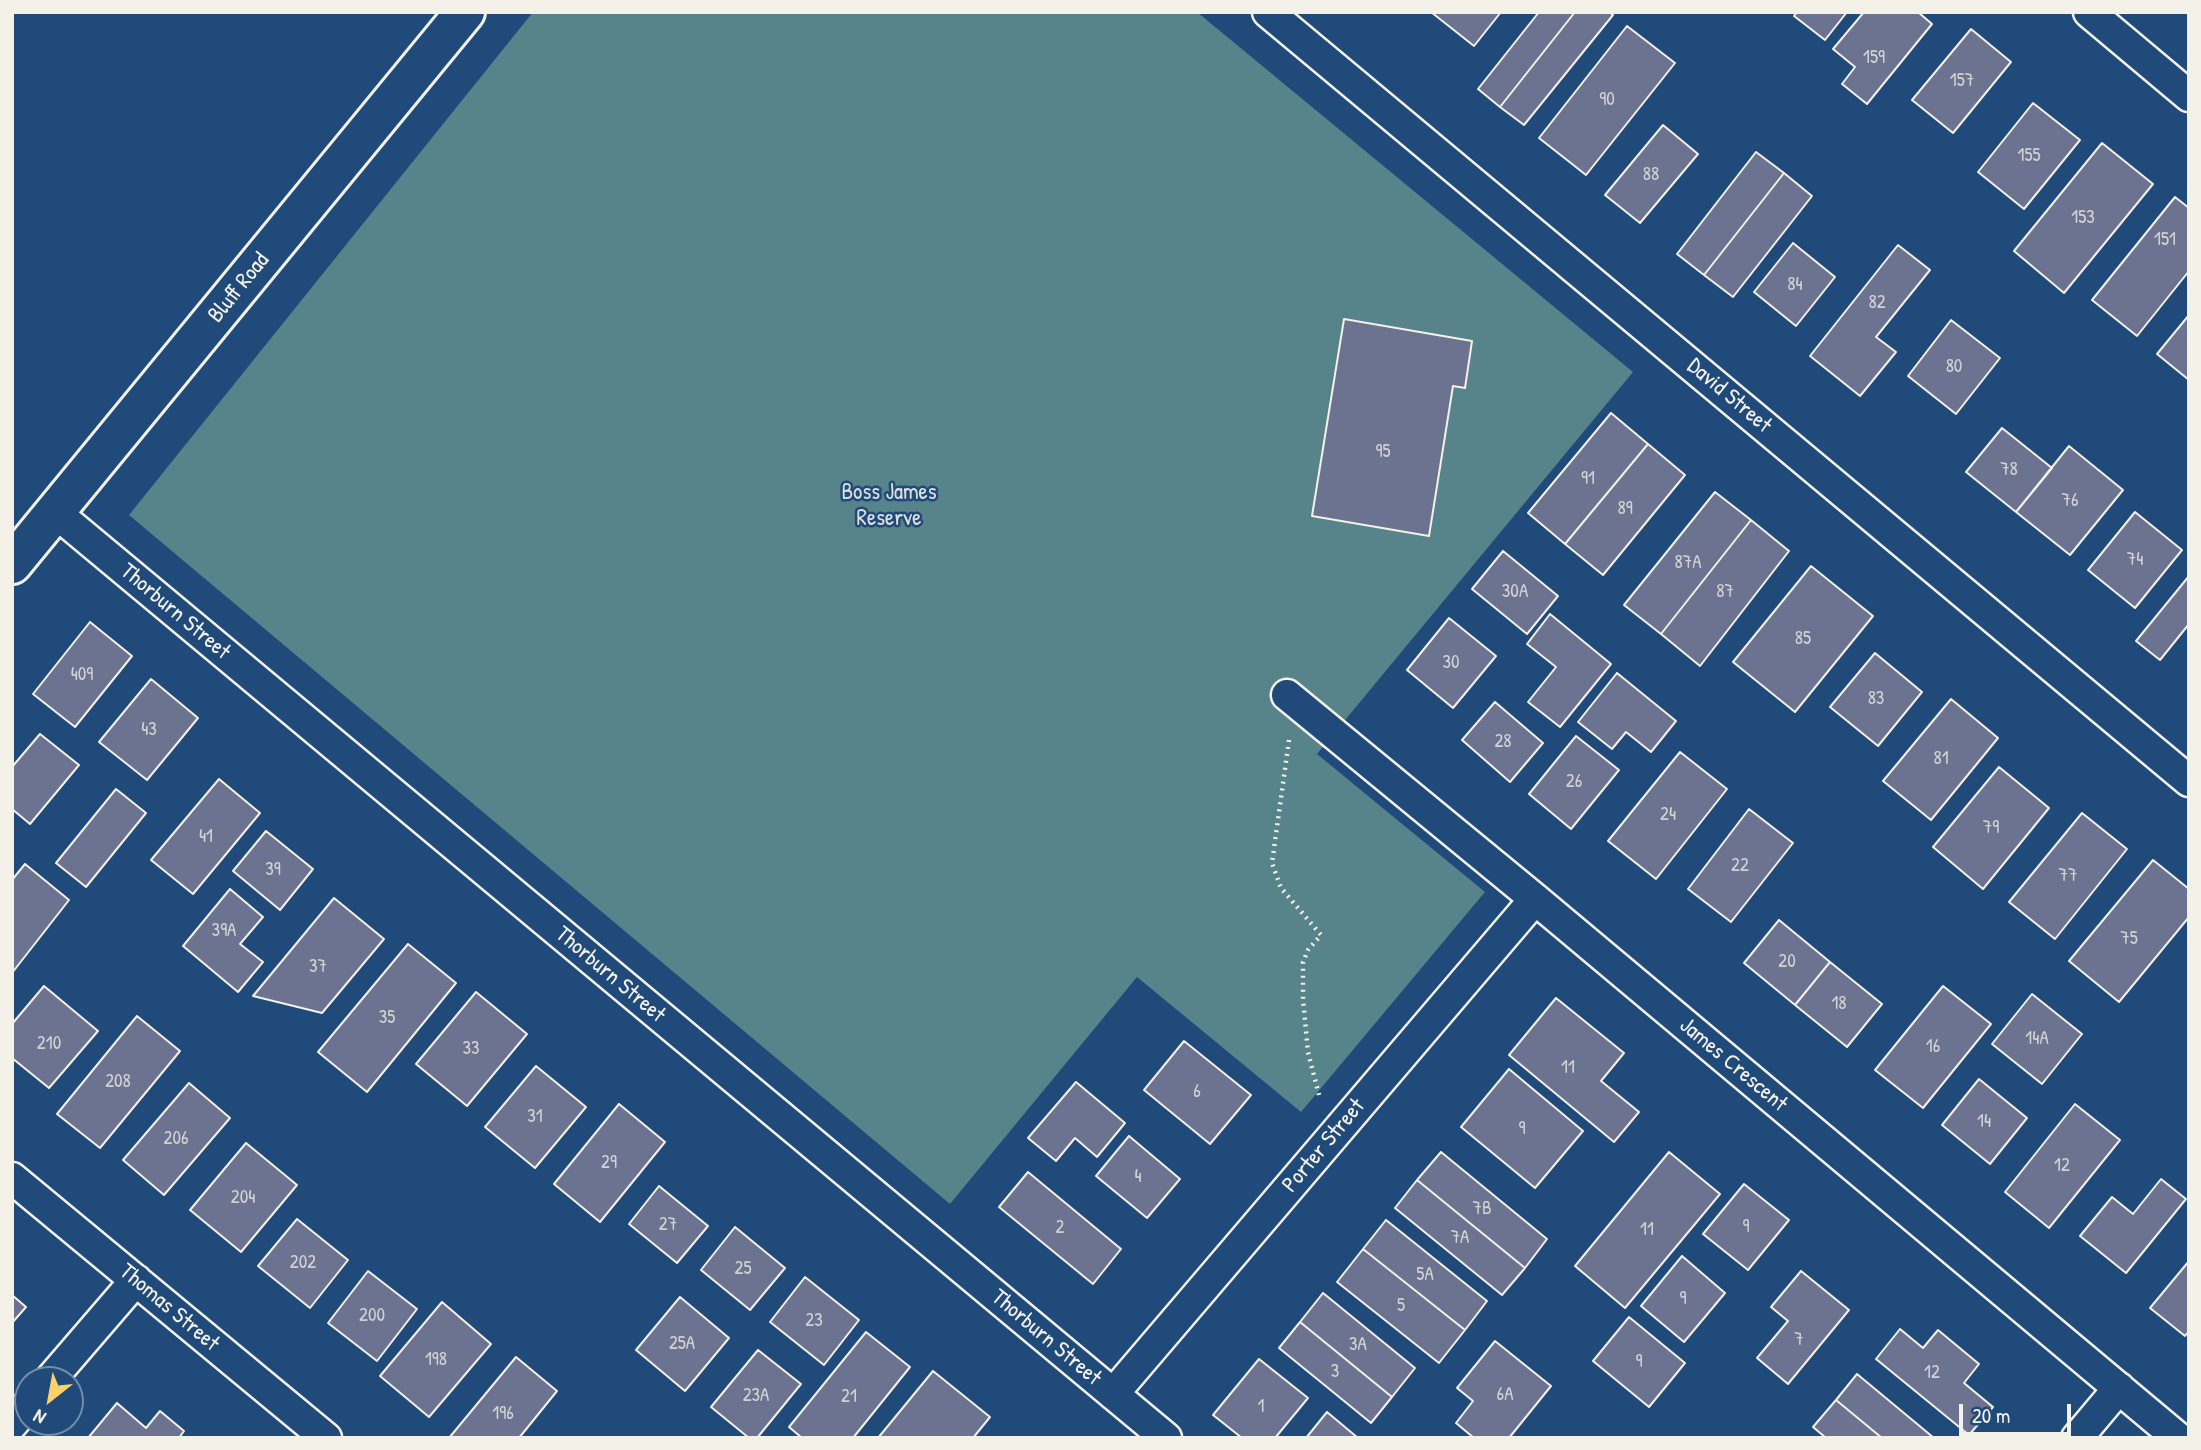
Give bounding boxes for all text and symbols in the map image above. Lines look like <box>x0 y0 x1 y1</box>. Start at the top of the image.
house number: 159 <box>1863 47 1885 69</box>
house number: 157 <box>1950 70 1974 92</box>
house number: 90 <box>1599 89 1615 111</box>
house number: 155 <box>2018 145 2040 167</box>
house number: 88 <box>1643 164 1659 186</box>
house number: 153 <box>2071 207 2095 229</box>
house number: 151 <box>2154 229 2176 251</box>
street label: Bluff Road <box>202 247 276 329</box>
house number: 84 <box>1787 274 1803 296</box>
house number: 82 <box>1868 292 1886 314</box>
street label: David Street <box>1681 353 1777 439</box>
house number: 80 <box>1946 356 1962 378</box>
house number: 95 <box>1375 441 1391 463</box>
house number: 78 <box>2000 459 2018 481</box>
house number: 91 <box>1581 468 1595 490</box>
park label: Boss James Reserve <box>841 479 937 533</box>
house number: 76 <box>2062 490 2078 512</box>
house number: 89 <box>1617 498 1633 520</box>
house number: 74 <box>2127 549 2143 571</box>
house number: 87A <box>1675 552 1701 574</box>
street label: Thorburn Street <box>114 558 236 666</box>
house number: 30A <box>1502 581 1528 603</box>
house number: 87 <box>1716 581 1734 603</box>
house number: 85 <box>1795 628 1811 650</box>
house number: 30 <box>1442 652 1460 674</box>
house number: 409 <box>71 664 93 686</box>
house number: 83 <box>1868 688 1884 710</box>
house number: 43 <box>141 719 157 741</box>
house number: 28 <box>1494 731 1512 753</box>
house number: 81 <box>1933 748 1949 770</box>
house number: 26 <box>1566 771 1582 793</box>
house number: 24 <box>1660 804 1676 826</box>
house number: 79 <box>1983 817 1999 839</box>
house number: 41 <box>199 826 213 848</box>
house number: 22 <box>1731 855 1749 877</box>
house number: 39 <box>265 859 281 881</box>
house number: 77 <box>2059 865 2077 887</box>
house number: 39A <box>212 920 236 942</box>
street label: Thorburn Street <box>549 921 671 1029</box>
house number: 75 <box>2120 928 2138 950</box>
house number: 20 <box>1778 951 1796 973</box>
house number: 37 <box>309 956 327 978</box>
house number: 18 <box>1831 993 1847 1015</box>
house number: 35 <box>379 1007 395 1029</box>
street label: James Crescent <box>1673 1012 1793 1118</box>
house number: 14A <box>2025 1028 2049 1050</box>
house number: 210 <box>37 1033 61 1055</box>
house number: 16 <box>1926 1036 1940 1058</box>
house number: 33 <box>462 1038 480 1060</box>
house number: 11 <box>1561 1057 1575 1079</box>
house number: 208 <box>105 1071 131 1093</box>
house number: 6 <box>1193 1081 1201 1103</box>
street label: Porter Street <box>1277 1093 1371 1199</box>
house number: 31 <box>527 1106 543 1128</box>
house number: 14 <box>1977 1111 1991 1133</box>
house number: 9 <box>1519 1118 1525 1140</box>
house number: 206 <box>164 1128 188 1150</box>
house number: 29 <box>601 1152 617 1174</box>
house number: 12 <box>2054 1155 2070 1177</box>
house number: 4 <box>1134 1166 1142 1188</box>
house number: 204 <box>231 1187 255 1209</box>
house number: 7B <box>1472 1198 1492 1220</box>
house number: 27 <box>659 1214 677 1236</box>
house number: 9 <box>1743 1216 1749 1238</box>
house number: 2 <box>1056 1217 1064 1239</box>
house number: 11 <box>1640 1219 1654 1241</box>
house number: 7A <box>1451 1227 1469 1249</box>
house number: 202 <box>290 1252 316 1274</box>
street label: Thomas Street <box>113 1258 225 1358</box>
house number: 25 <box>735 1258 751 1280</box>
house number: 5A <box>1416 1264 1434 1286</box>
street label: Thorburn Street <box>985 1284 1107 1392</box>
house number: 9 <box>1680 1288 1686 1310</box>
house number: 5 <box>1397 1295 1405 1317</box>
house number: 200 <box>359 1305 385 1327</box>
house number: 23 <box>805 1310 823 1332</box>
house number: 7 <box>1794 1329 1804 1351</box>
house number: 25A <box>669 1333 695 1355</box>
house number: 3A <box>1349 1334 1367 1356</box>
house number: 198 <box>425 1349 447 1371</box>
house number: 9 <box>1636 1351 1642 1373</box>
house number: 3 <box>1331 1361 1339 1383</box>
house number: 12 <box>1924 1362 1940 1384</box>
north arrow <box>14 1366 84 1436</box>
house number: 6A <box>1497 1384 1513 1406</box>
house number: 23A <box>743 1385 769 1407</box>
house number: 21 <box>841 1386 857 1408</box>
scale bar <box>1963 1390 2075 1434</box>
house number: 1 <box>1258 1396 1264 1418</box>
text: 20 m <box>1972 1401 2010 1430</box>
house number: 196 <box>492 1403 514 1425</box>
text: N <box>28 1404 50 1431</box>

